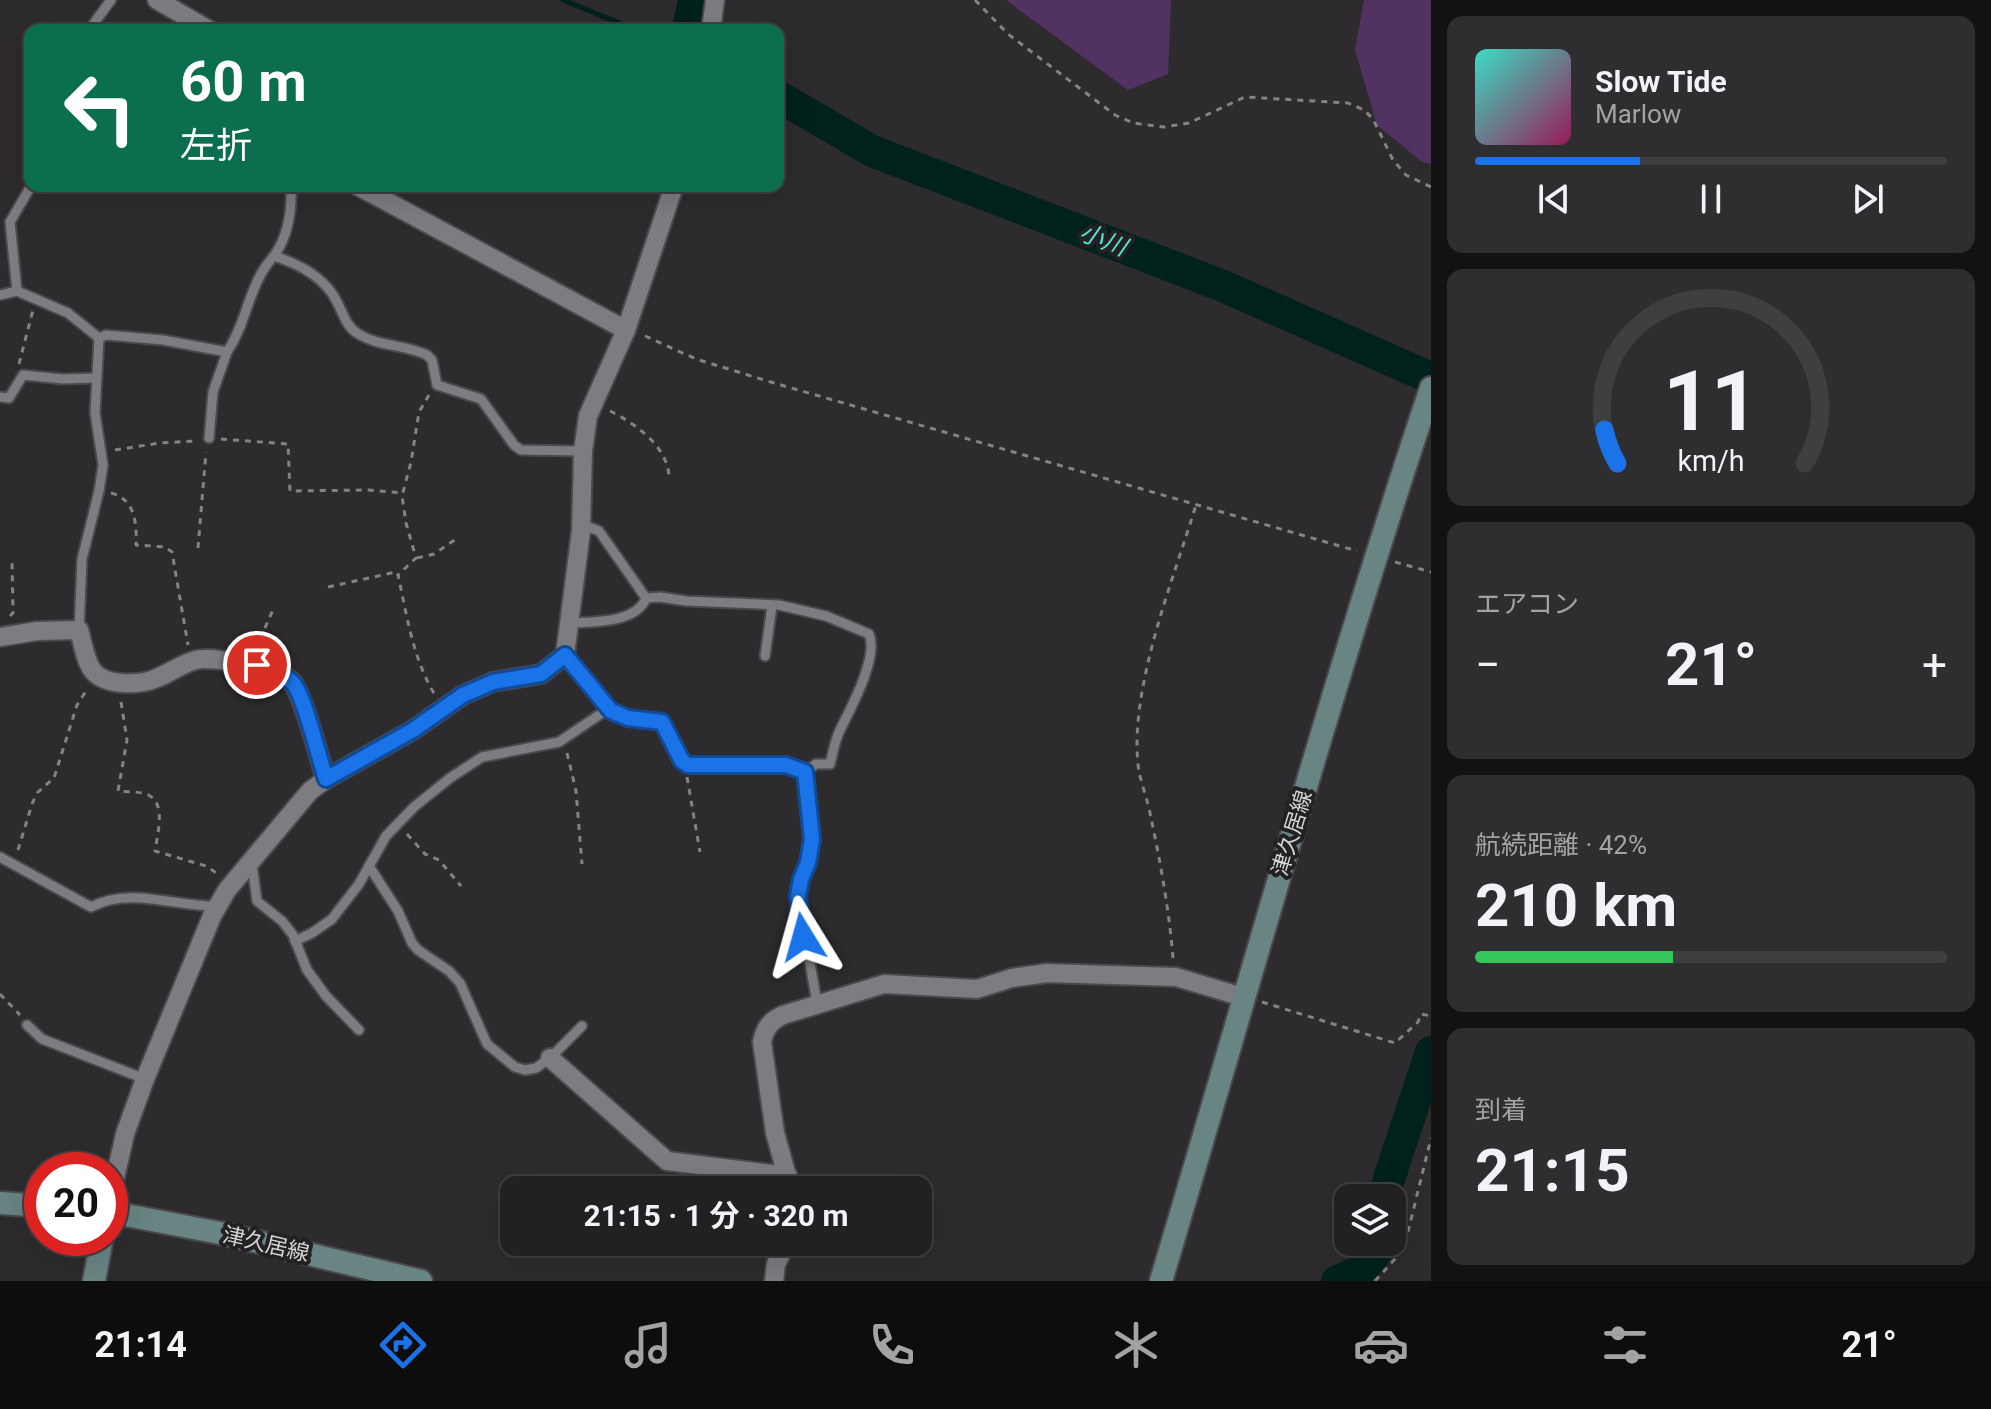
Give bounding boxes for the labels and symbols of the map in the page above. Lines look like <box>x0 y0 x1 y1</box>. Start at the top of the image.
water label: 小川 <box>1076 218 1133 263</box>
pin <box>223 631 291 699</box>
street label: 津久居線 <box>1267 787 1317 879</box>
position arrow <box>761 895 845 979</box>
speed limit sign: 20 <box>24 1152 128 1256</box>
street label: 津久居線 <box>220 1222 312 1266</box>

